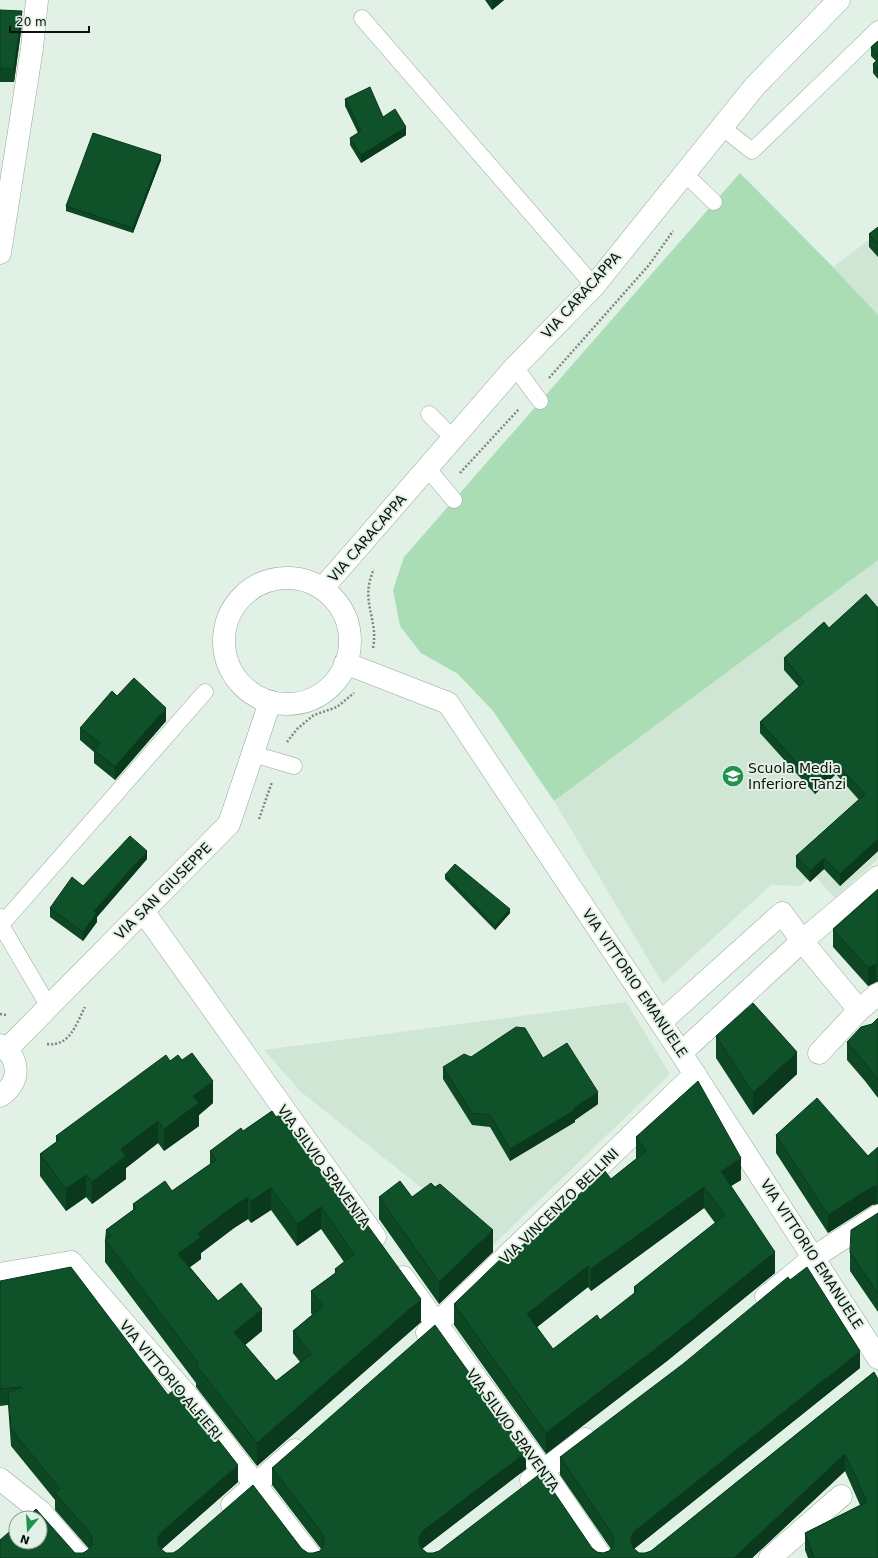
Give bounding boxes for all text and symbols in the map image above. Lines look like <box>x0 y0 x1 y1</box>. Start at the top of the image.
scale bar <box>10 8 89 34</box>
text: 20 m <box>16 15 47 29</box>
street label: VIA CARACAPPA <box>538 248 624 341</box>
street label: VIA CARACAPPA <box>325 491 410 585</box>
place label: Scuola Media Inferiore Tanzi <box>748 760 846 792</box>
school or university icon: Scuola Media Inferiore Tanzi <box>720 763 746 789</box>
street label: VIA SAN GIUSEPPE <box>111 839 215 943</box>
street label: VIA VITTORIO EMANUELE <box>579 906 691 1060</box>
street label: VIA SILVIO SPAVENTA <box>274 1102 374 1231</box>
street label: VIA VINCENZO BELLINI <box>496 1145 622 1267</box>
street label: VIA VITTORIO EMANUELE <box>758 1176 866 1332</box>
street label: VIA VITTORIO ALFIERI <box>116 1317 226 1443</box>
street label: VIA SILVIO SPAVENTA <box>463 1366 563 1495</box>
north arrow <box>8 1510 48 1550</box>
text: N <box>19 1531 31 1547</box>

